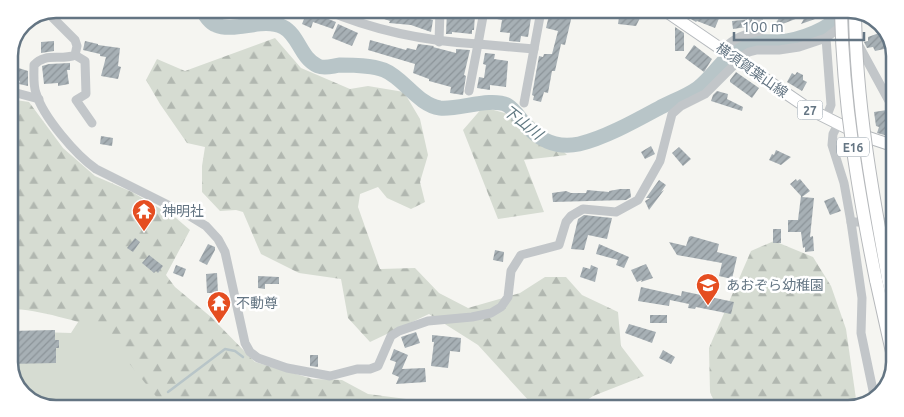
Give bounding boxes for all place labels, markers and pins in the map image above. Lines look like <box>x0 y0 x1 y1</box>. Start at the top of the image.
temple icon: 神明社 <box>131 198 157 232</box>
place label: 神明社 <box>162 203 204 219</box>
school or university icon: あおぞら幼稚園 <box>695 272 721 306</box>
place label: あおぞら幼稚園 <box>726 277 824 293</box>
temple icon: 不動尊 <box>206 290 232 324</box>
place label: 不動尊 <box>236 295 278 311</box>

